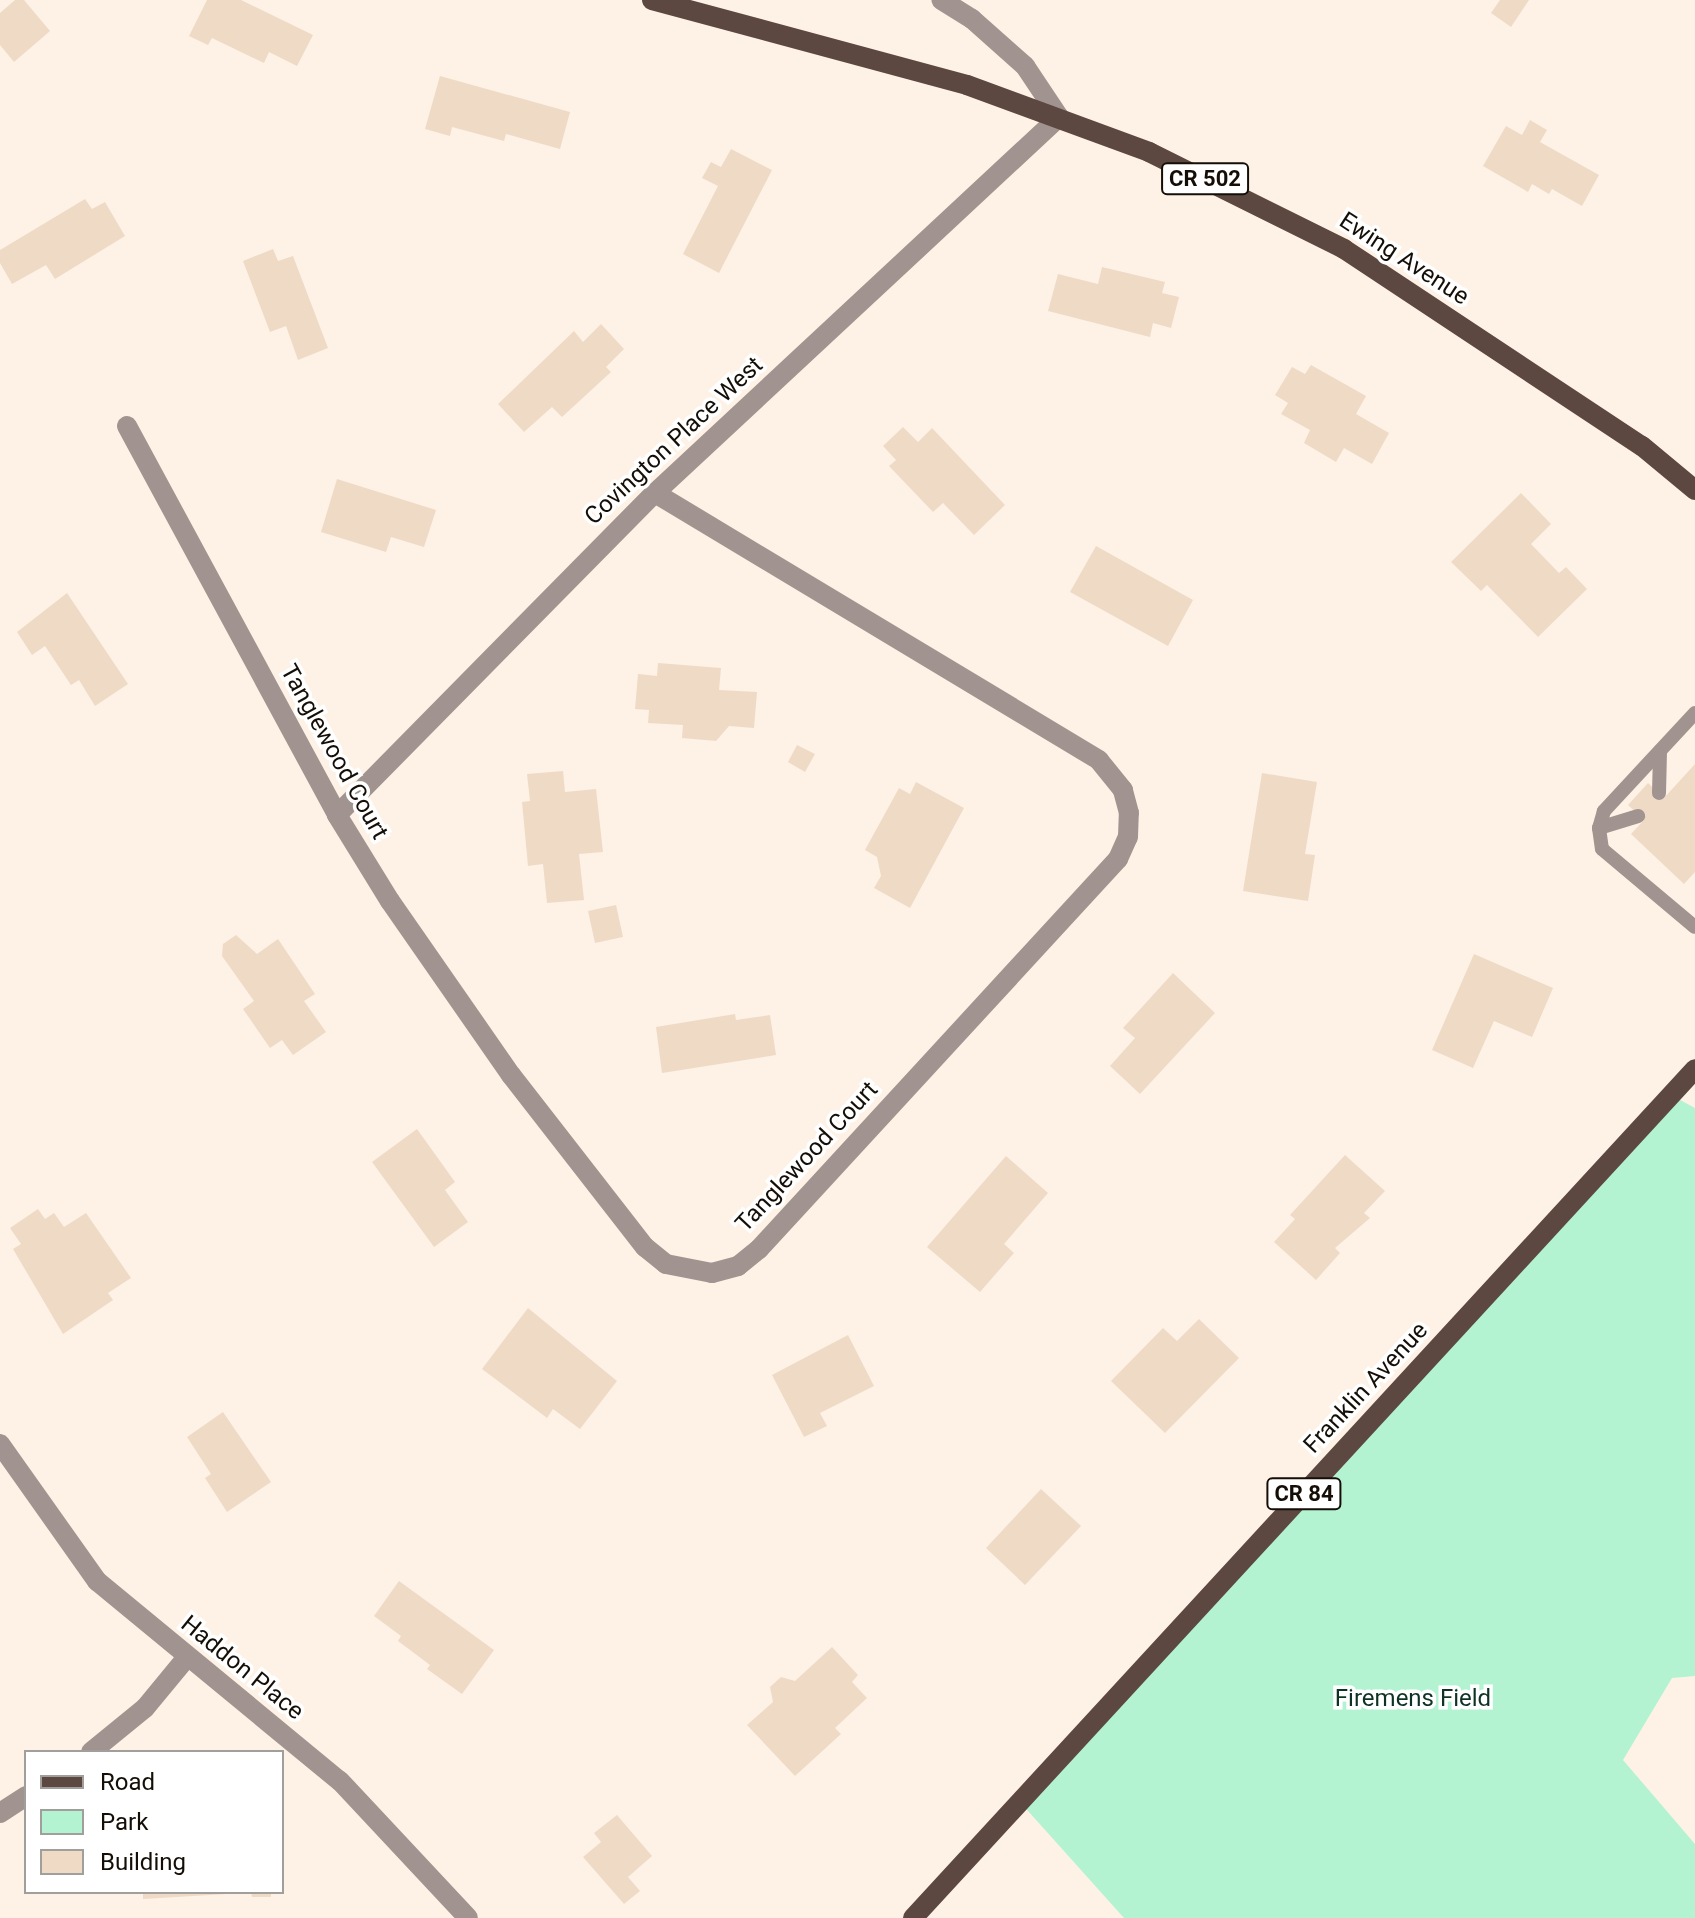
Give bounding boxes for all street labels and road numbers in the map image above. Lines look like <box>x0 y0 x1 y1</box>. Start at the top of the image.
road number: CR 502 <box>1161 161 1249 197</box>
street label: Ewing Avenue <box>1334 207 1474 311</box>
street label: Covington Place West <box>579 351 769 531</box>
street label: Tanglewood Court <box>274 660 394 844</box>
street label: Tanglewood Court <box>730 1076 884 1238</box>
street label: Franklin Avenue <box>1298 1317 1434 1459</box>
road number: CR 84 <box>1266 1476 1342 1512</box>
street label: Haddon Place <box>175 1610 309 1726</box>

